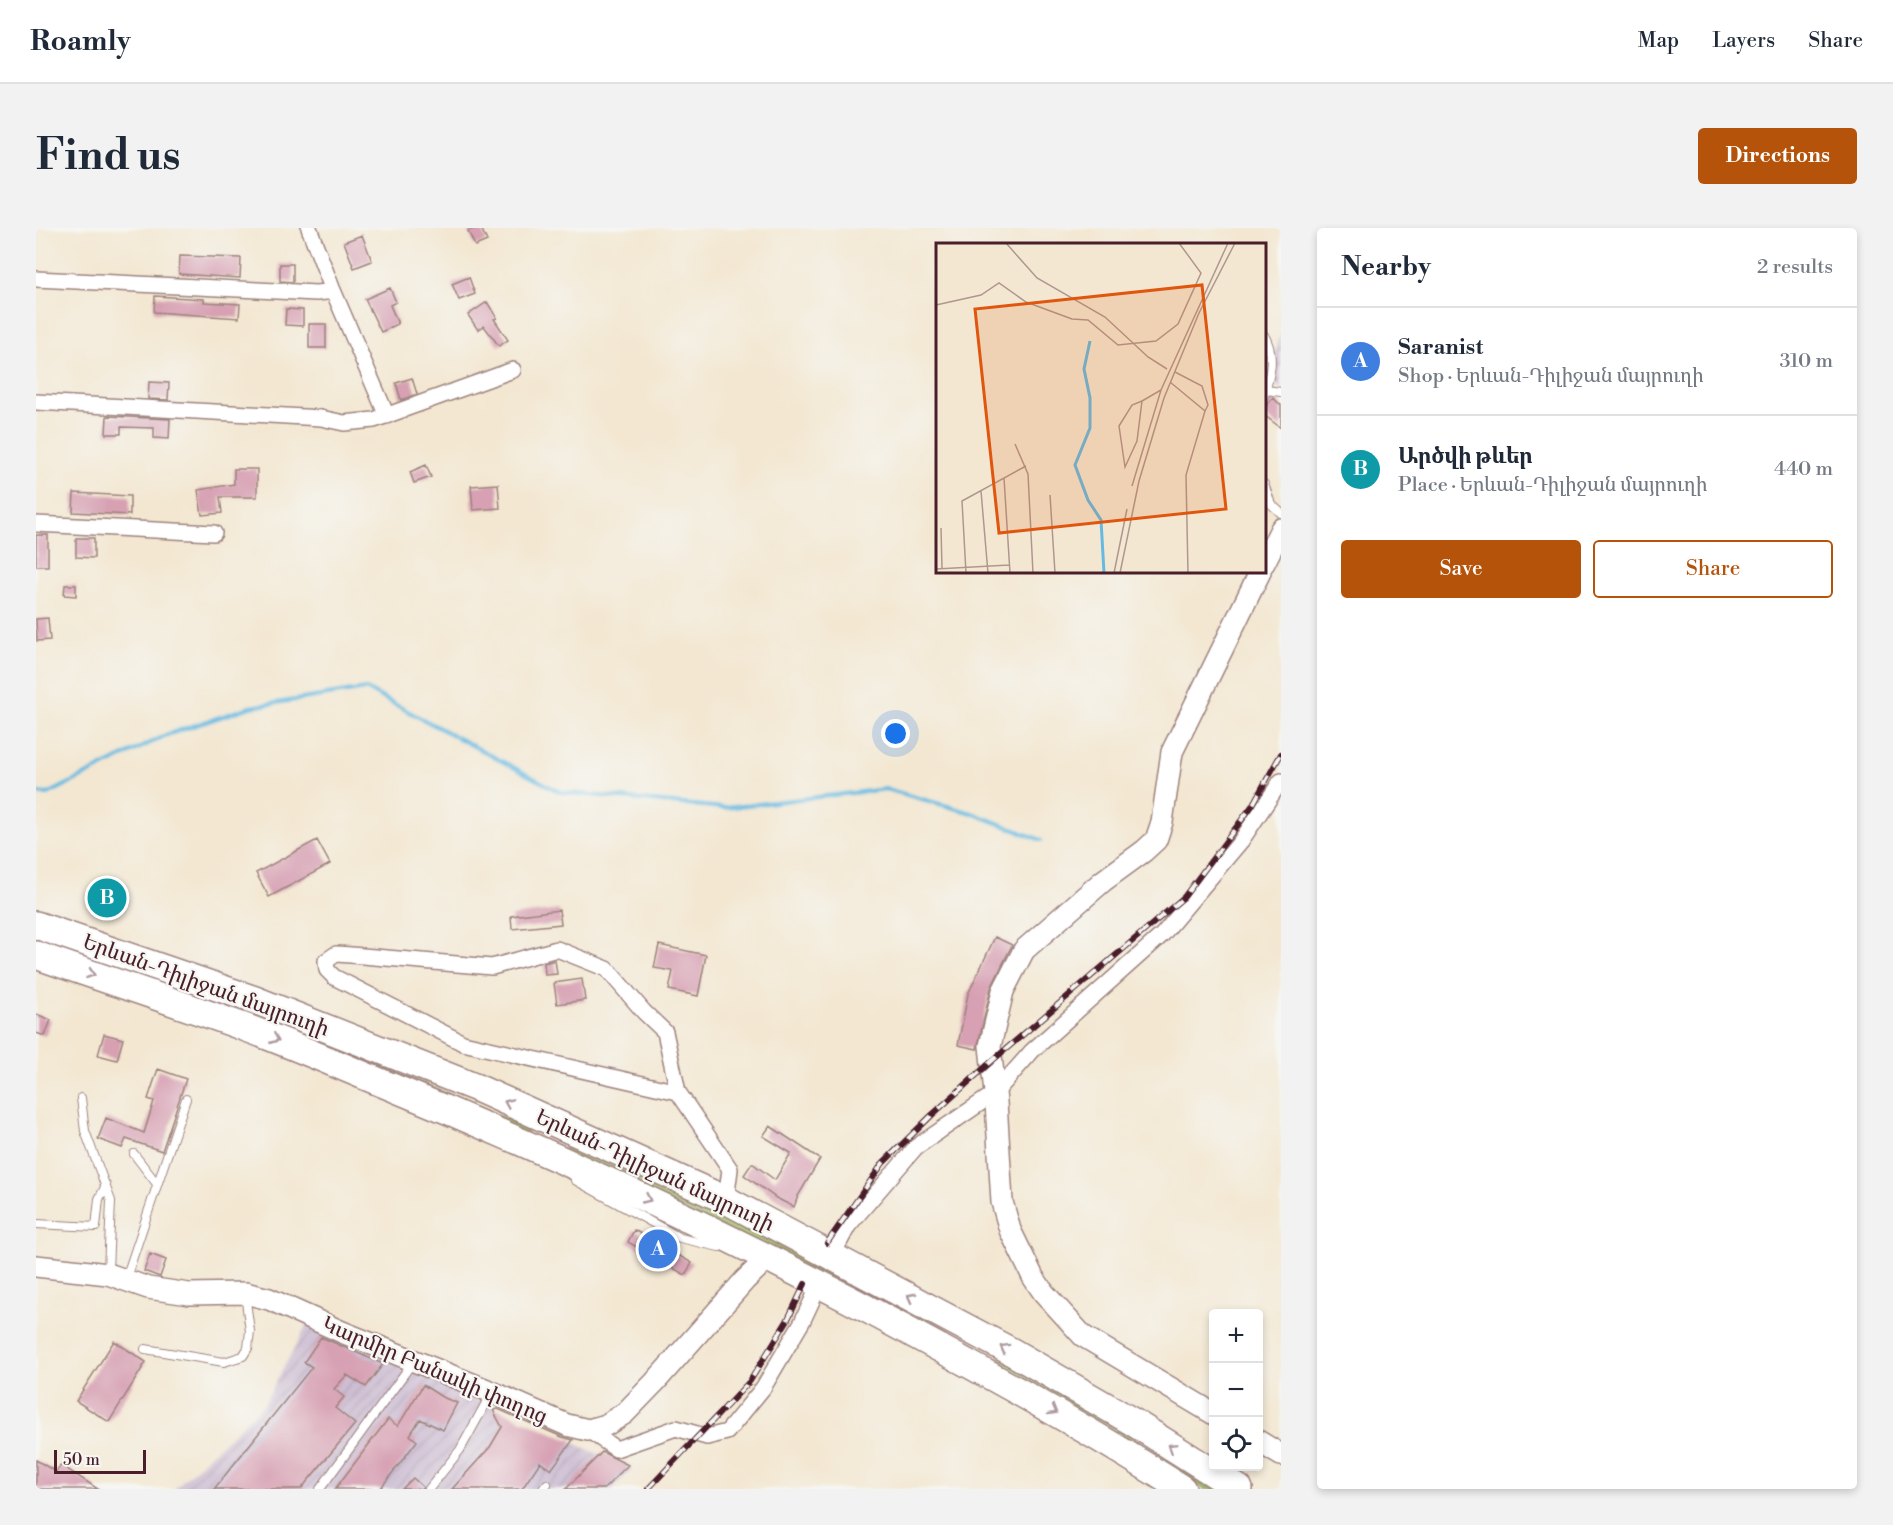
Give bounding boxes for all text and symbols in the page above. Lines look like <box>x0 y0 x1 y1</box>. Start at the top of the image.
text: Roamly <box>30 24 131 59</box>
text: Map <box>1638 28 1679 54</box>
text: Layers <box>1712 28 1775 54</box>
text: Share <box>1808 28 1863 54</box>
button: Directions <box>1698 128 1857 184</box>
text: Find us <box>36 130 180 183</box>
inset map <box>936 243 1266 573</box>
text: Nearby <box>1341 251 1431 283</box>
text: 2 results <box>1757 255 1833 280</box>
text: Saranist <box>1398 334 1483 361</box>
text: A <box>1353 349 1368 374</box>
text: 310 m <box>1780 349 1833 374</box>
text: Shop · Երևան-Դիլիջան մայրուղի <box>1398 364 1704 389</box>
text: Արծվի թևեր <box>1398 443 1533 470</box>
text: B <box>1353 457 1368 482</box>
text: 440 m <box>1774 457 1833 482</box>
text: Place · Երևան-Դիլիջան մայրուղի <box>1398 473 1707 498</box>
button: Save <box>1341 540 1581 598</box>
button: Share <box>1593 540 1833 598</box>
your location <box>881 719 910 748</box>
pin: B <box>88 876 126 920</box>
street label: Երևան-Դիլիջան մայրուղի <box>79 929 332 1043</box>
one-way arrow <box>85 967 96 980</box>
one-way arrow <box>269 1032 280 1044</box>
one-way arrow <box>504 1098 515 1110</box>
street label: Երևան-Դիլիջան մայրուղի <box>531 1104 778 1238</box>
one-way arrow <box>641 1191 652 1203</box>
pin: A <box>638 1226 678 1272</box>
one-way arrow <box>906 1293 917 1304</box>
map controls <box>1209 1309 1263 1471</box>
button: + <box>1209 1309 1263 1363</box>
street label: Կարմիր Բանակի փողոց <box>318 1312 551 1430</box>
one-way arrow <box>1000 1344 1010 1355</box>
button: − <box>1209 1363 1263 1417</box>
one-way arrow <box>1046 1403 1057 1415</box>
button: locate <box>1209 1417 1263 1471</box>
one-way arrow <box>1168 1442 1178 1454</box>
scale bar <box>54 1447 146 1474</box>
text: 50 m <box>63 1450 100 1470</box>

